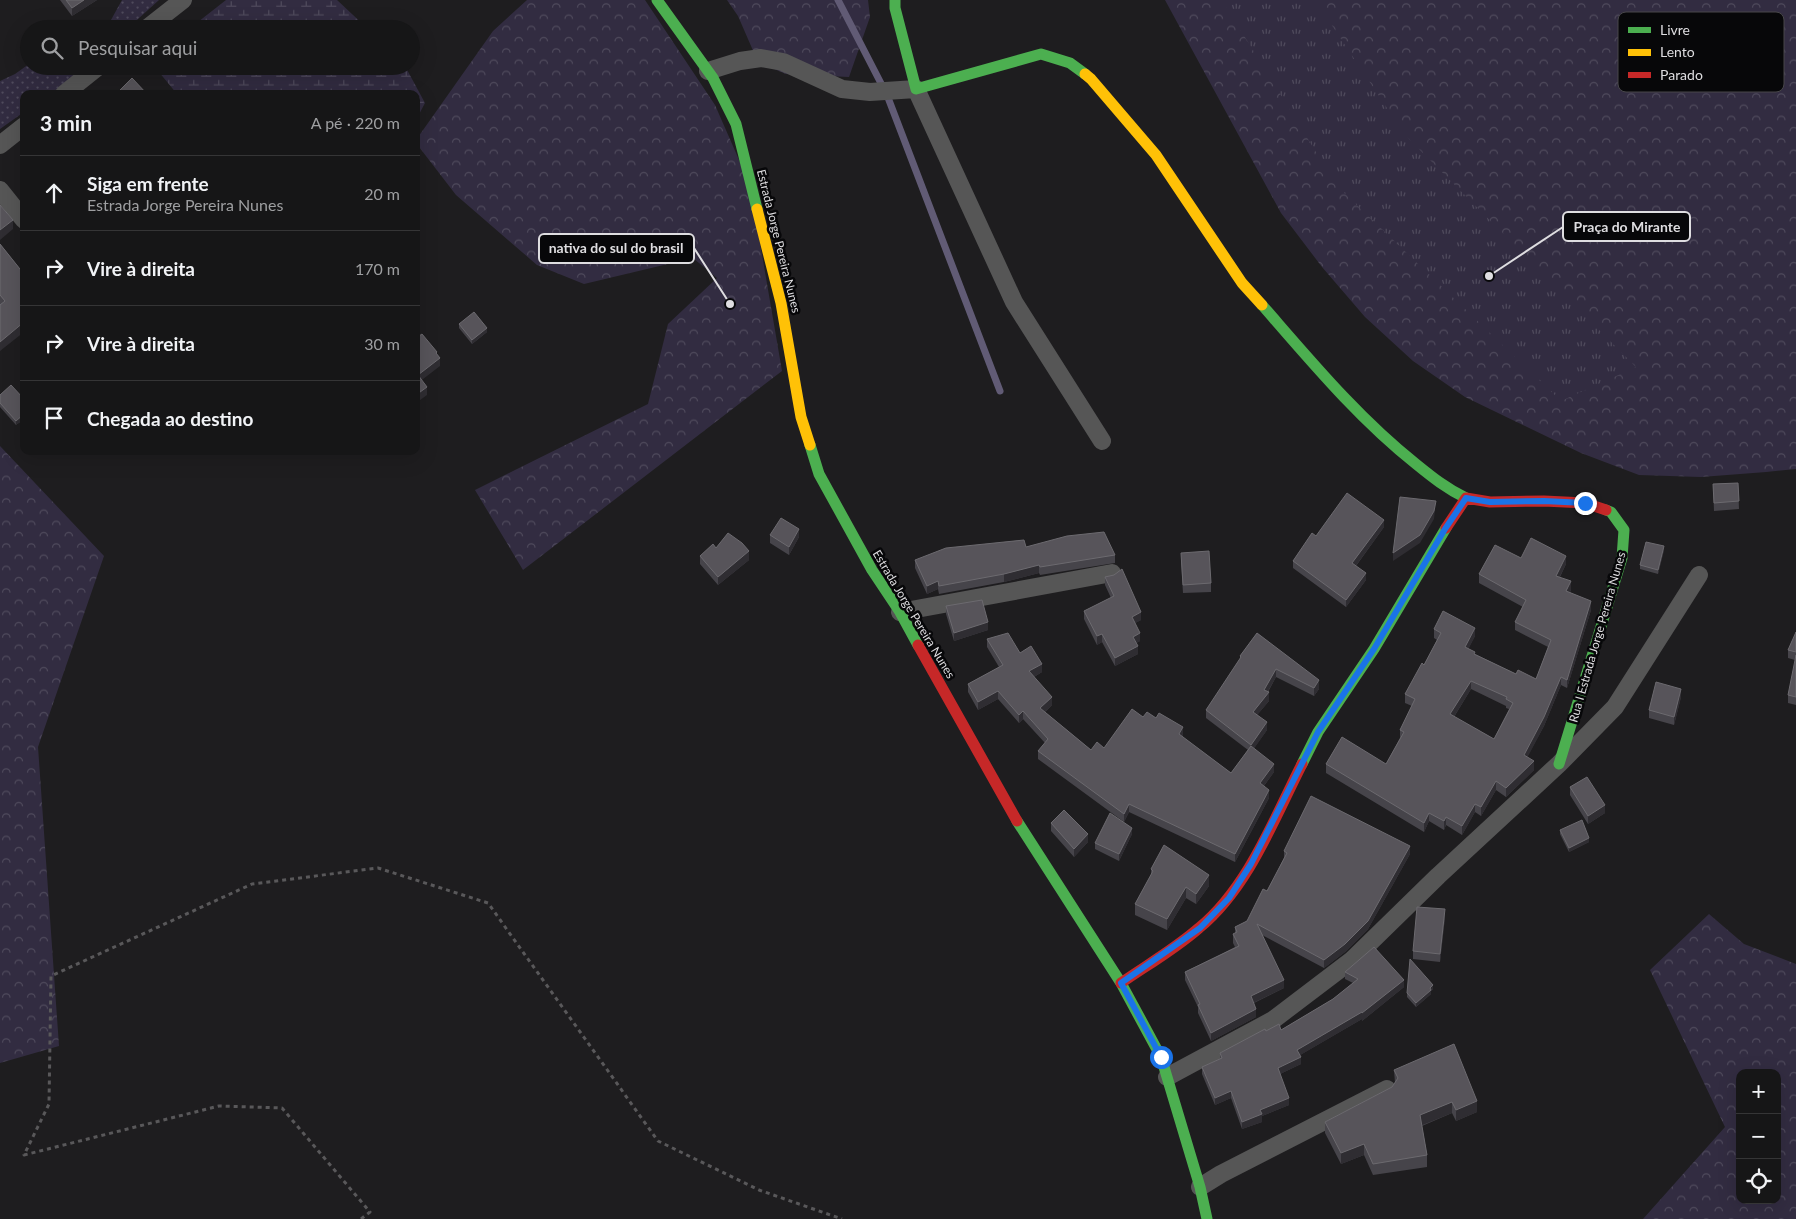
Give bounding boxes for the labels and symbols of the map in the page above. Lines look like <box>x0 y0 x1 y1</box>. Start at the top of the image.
legend <box>1618 12 1784 92</box>
text: Livre <box>1660 21 1690 38</box>
text: Lento <box>1660 43 1695 60</box>
text: Parado <box>1660 66 1703 83</box>
street label: Estrada Jorge Pereira Nunes <box>754 168 804 314</box>
callout: Praça do Mirante <box>1563 212 1690 241</box>
text: Praça do Mirante <box>1574 218 1681 235</box>
callout: nativa do sul do brasil <box>539 234 694 263</box>
text: nativa do sul do brasil <box>549 239 683 256</box>
route end <box>1574 492 1597 515</box>
street label: Estrada Jorge Pereira Nunes <box>870 547 958 681</box>
street label: Rua I Estrada Jorge Pereira Nunes <box>1565 550 1629 724</box>
route start <box>1150 1046 1173 1069</box>

